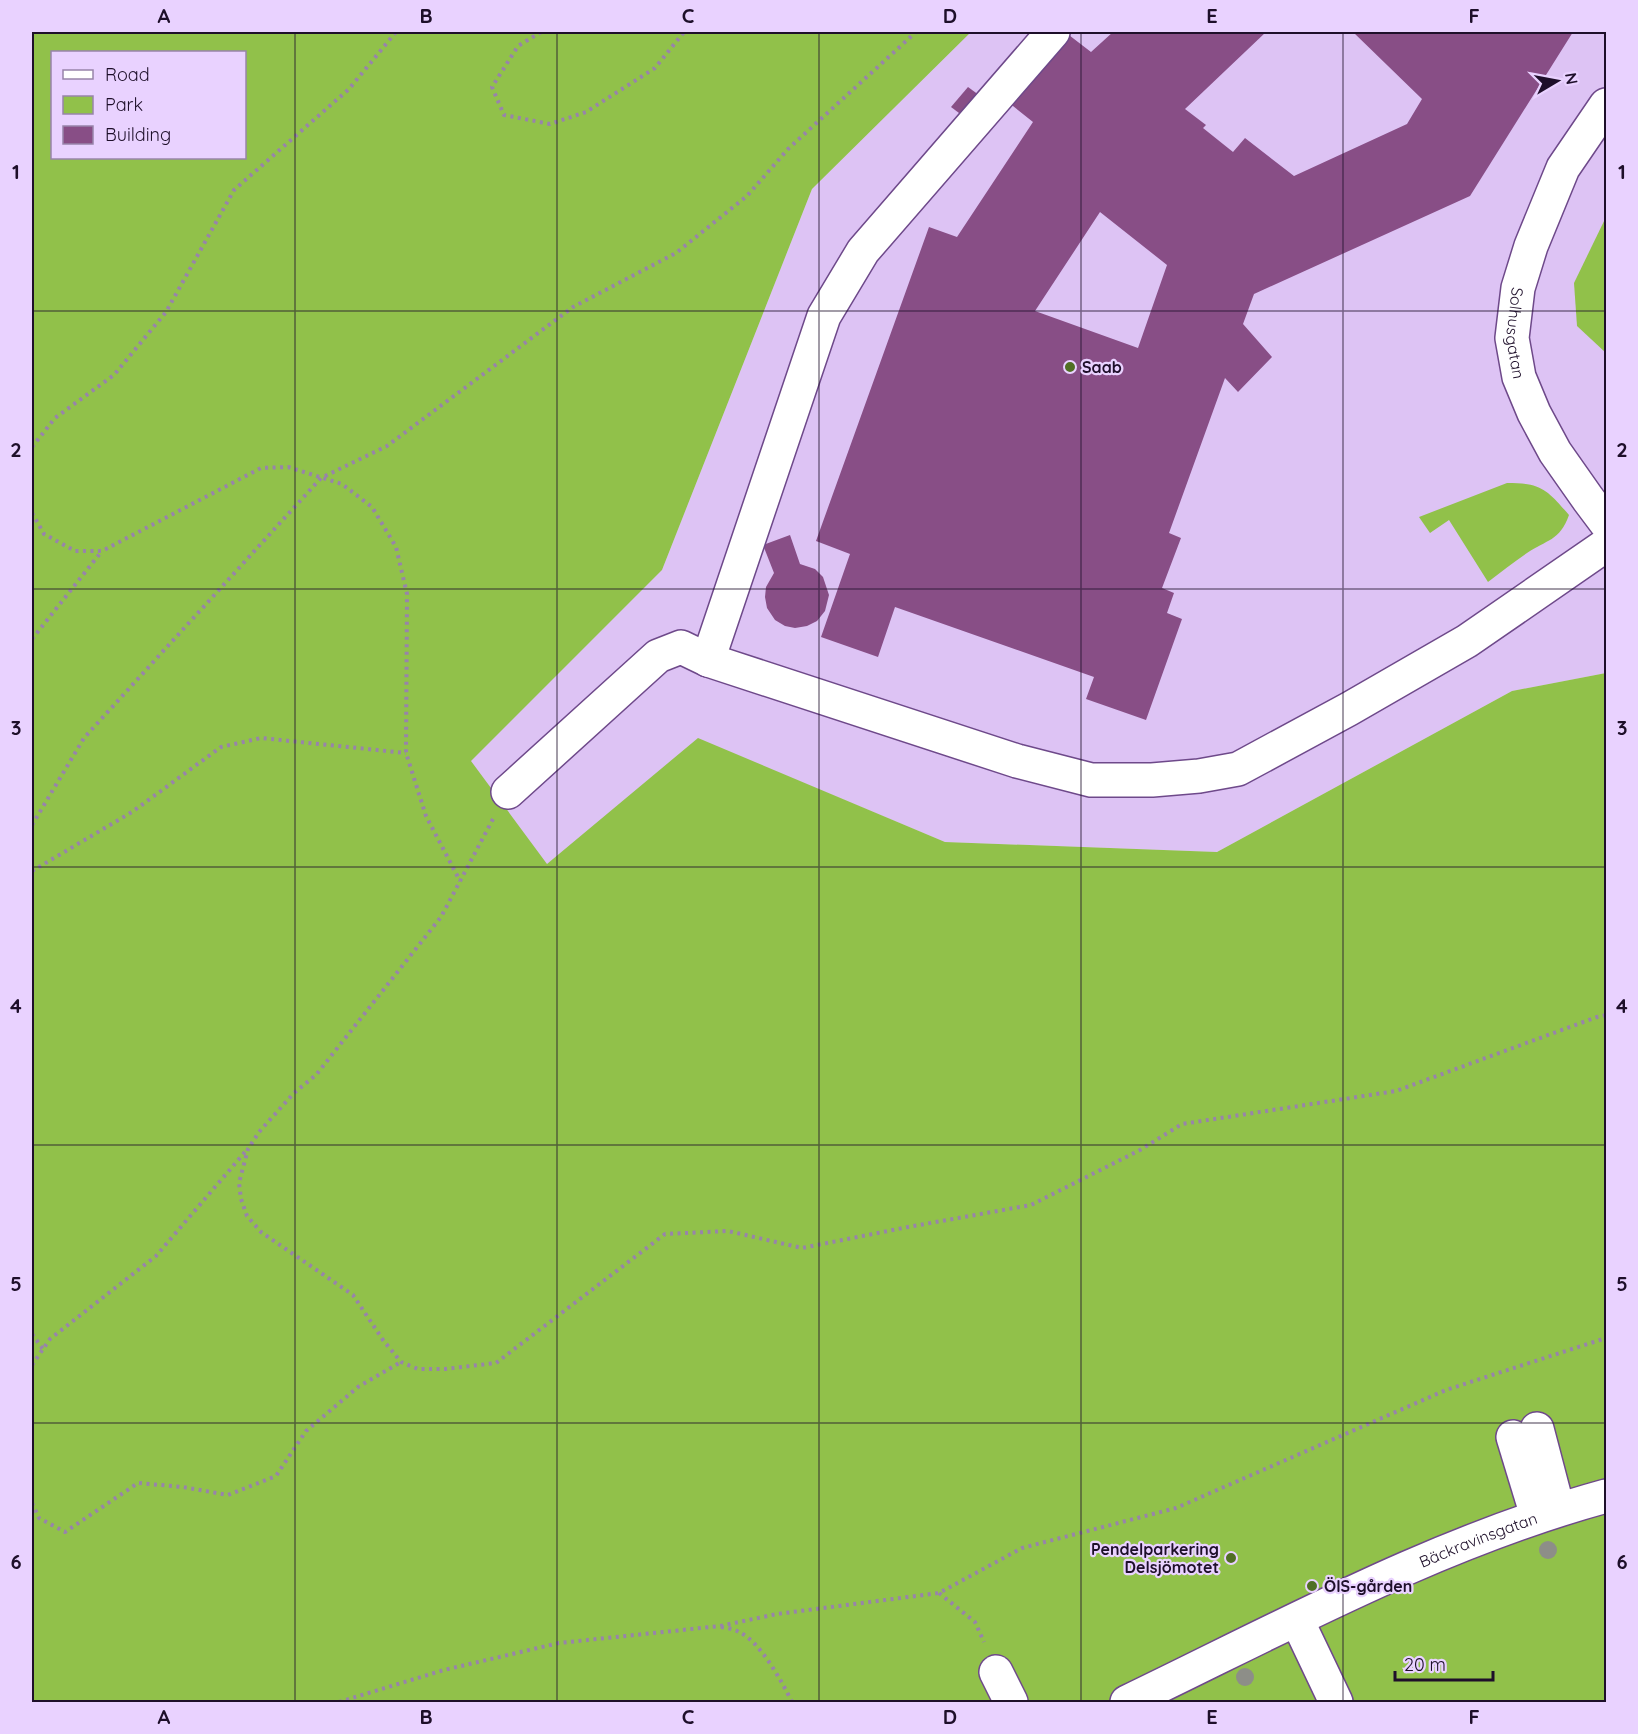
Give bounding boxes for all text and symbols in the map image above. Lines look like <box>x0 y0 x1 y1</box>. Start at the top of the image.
text: A <box>158 3 171 28</box>
text: B <box>419 3 433 28</box>
text: C <box>682 3 695 28</box>
text: D <box>943 3 957 28</box>
text: E <box>1206 3 1218 28</box>
text: F <box>1468 3 1480 28</box>
legend <box>51 51 246 159</box>
north arrow <box>1527 51 1587 111</box>
text: Road <box>105 63 150 86</box>
text: N <box>1561 71 1583 86</box>
text: Park <box>105 93 143 116</box>
text: Building <box>105 123 171 146</box>
text: 1 <box>12 159 20 184</box>
text: 1 <box>1618 159 1626 184</box>
street label: Solhusgatan <box>1502 286 1529 380</box>
place label: Saab <box>1082 357 1122 377</box>
marker: Saab <box>1063 360 1077 374</box>
text: 2 <box>10 437 22 462</box>
text: 2 <box>1616 437 1628 462</box>
text: 3 <box>11 715 21 740</box>
text: 3 <box>1617 715 1627 740</box>
text: 4 <box>10 993 22 1018</box>
text: 4 <box>1616 993 1628 1018</box>
text: 5 <box>10 1271 22 1296</box>
text: 5 <box>1616 1271 1628 1296</box>
street label: Bäckravinsgatan <box>1416 1508 1540 1572</box>
place label: Pendelparkering Delsjömotet <box>1091 1539 1219 1577</box>
text: 6 <box>10 1549 22 1574</box>
text: 6 <box>1616 1549 1628 1574</box>
marker: Pendelparkering Delsjömotet <box>1224 1551 1238 1565</box>
place label: ÖIS-gården <box>1324 1576 1412 1596</box>
marker: ÖIS-gården <box>1305 1579 1319 1593</box>
scale bar <box>1395 1644 1492 1682</box>
text: 20 m <box>1404 1653 1446 1676</box>
text: A <box>158 1704 171 1729</box>
text: B <box>419 1704 433 1729</box>
text: C <box>682 1704 695 1729</box>
text: D <box>943 1704 957 1729</box>
text: E <box>1206 1704 1218 1729</box>
text: F <box>1468 1704 1480 1729</box>

